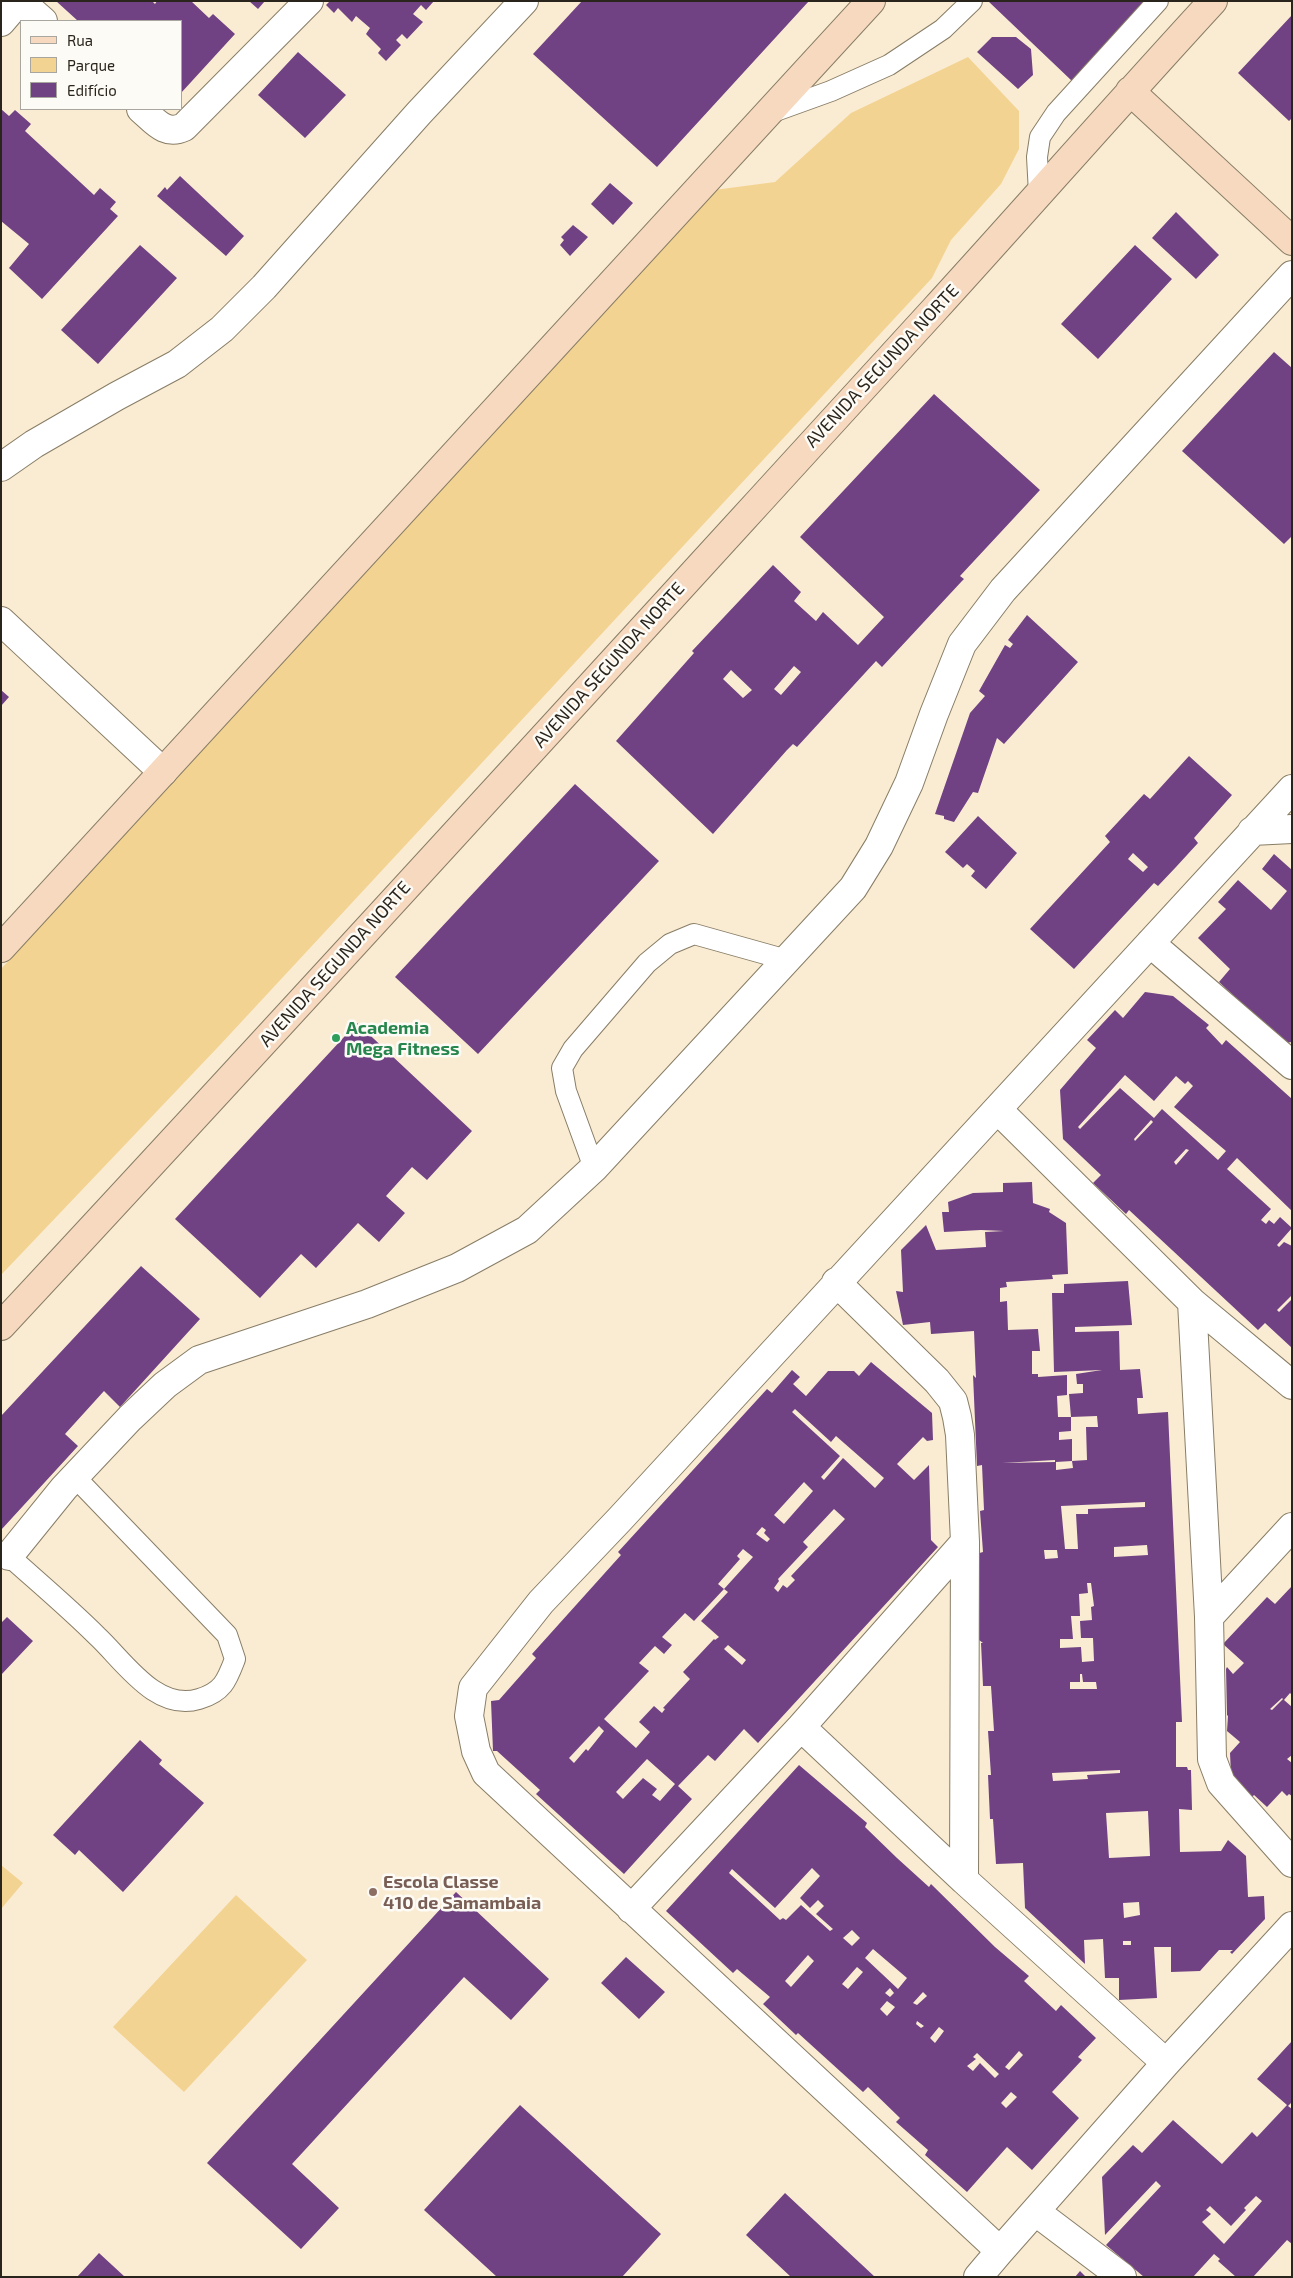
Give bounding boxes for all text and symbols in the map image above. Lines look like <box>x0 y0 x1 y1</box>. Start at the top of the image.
legend <box>20 20 182 110</box>
text: Rua <box>67 31 93 49</box>
text: Parque <box>67 56 115 74</box>
text: Edifício <box>67 81 117 99</box>
street label: AVENIDA SEGUNDA NORTE <box>801 280 963 452</box>
street label: AVENIDA SEGUNDA NORTE <box>529 578 689 752</box>
street label: AVENIDA SEGUNDA NORTE <box>255 877 415 1051</box>
place label: Academia Mega Fitness <box>346 1017 460 1060</box>
marker: Academia Mega Fitness <box>330 1032 342 1044</box>
place label: Escola Classe 410 de Samambaia <box>383 1871 541 1914</box>
marker: Escola Classe 410 de Samambaia <box>367 1886 379 1898</box>

